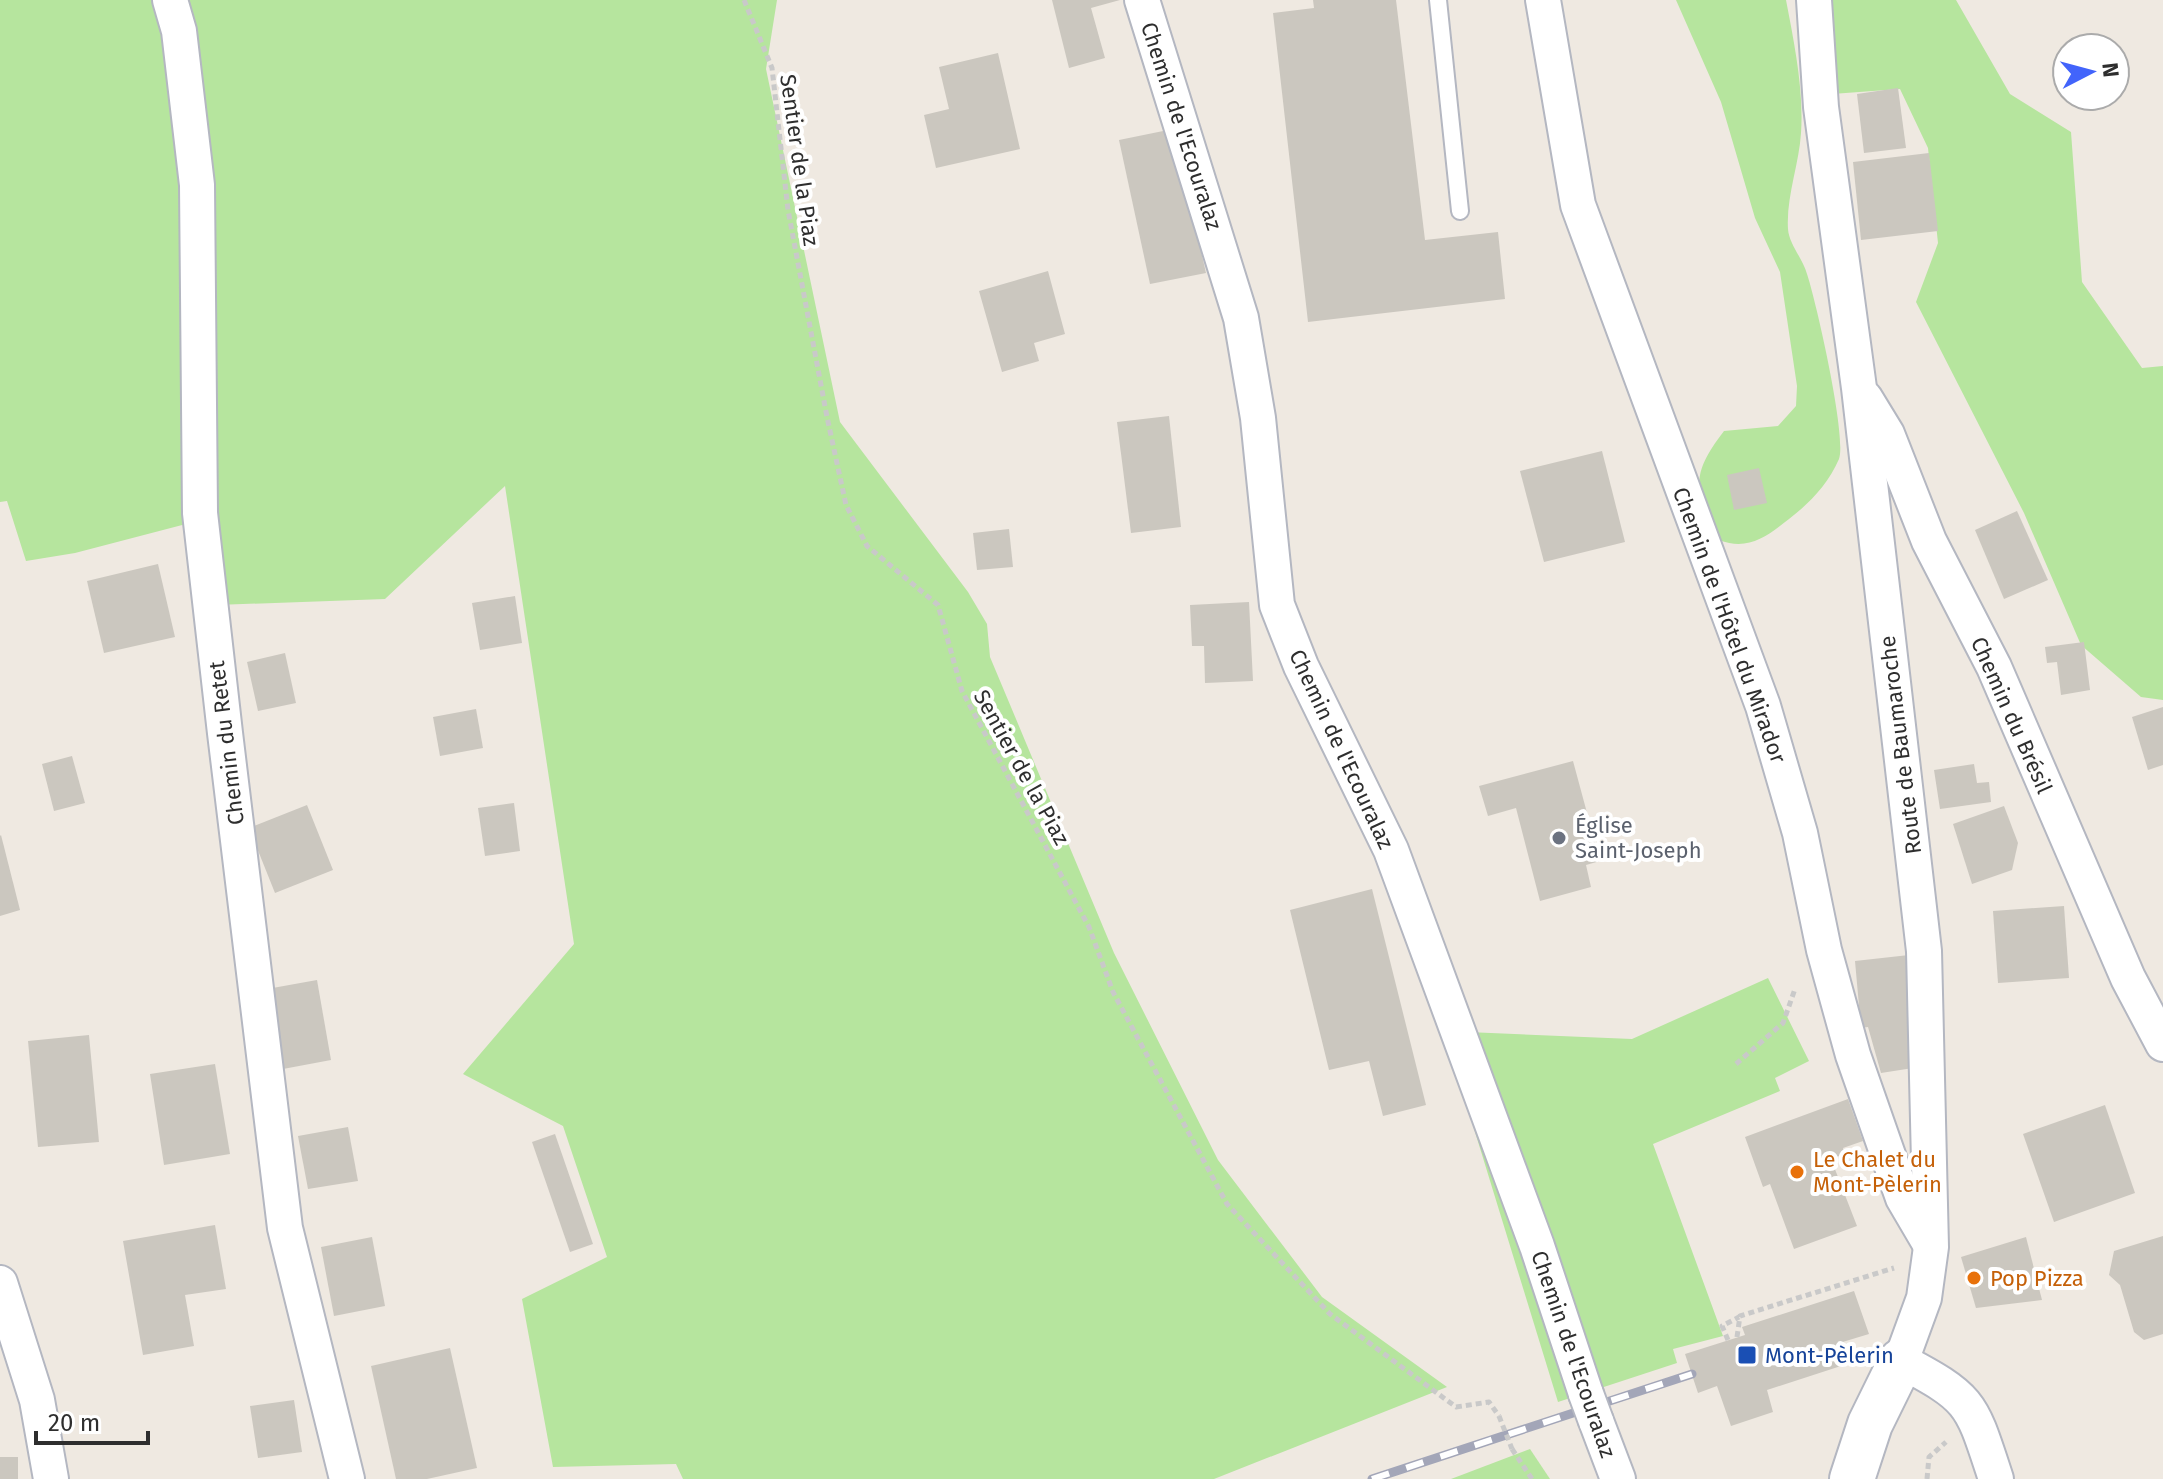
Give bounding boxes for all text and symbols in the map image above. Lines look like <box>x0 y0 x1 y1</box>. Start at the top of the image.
street label: Chemin de l'Ecouralaz <box>1135 19 1228 234</box>
north arrow <box>2051 32 2131 112</box>
text: N <box>2096 61 2125 79</box>
street label: Sentier de la Piaz <box>774 73 825 248</box>
street label: Chemin de l'Hôtel du Mirador <box>1667 484 1792 767</box>
street label: Chemin du Brésil <box>1965 633 2058 798</box>
street label: Route de Baumaroche <box>1874 634 1927 856</box>
street label: Chemin de l'Ecouralaz <box>1283 645 1400 853</box>
street label: Chemin du Retet <box>203 659 250 827</box>
street label: Sentier de la Piaz <box>968 685 1075 849</box>
place label: Église Saint-Joseph <box>1575 812 1702 864</box>
marker: Église Saint-Joseph <box>1550 829 1568 847</box>
place label: Le Chalet du Mont-Pèlerin <box>1813 1146 1942 1198</box>
marker: Le Chalet du Mont-Pèlerin <box>1788 1163 1806 1181</box>
street label: Chemin de l'Ecouralaz <box>1525 1247 1622 1461</box>
place label: Pop Pizza <box>1990 1265 2084 1292</box>
marker: Pop Pizza <box>1965 1269 1983 1287</box>
place label: Mont-Pèlerin <box>1765 1342 1894 1369</box>
marker: Mont-Pèlerin <box>1736 1344 1758 1366</box>
scale bar <box>36 1395 148 1445</box>
text: 20 m <box>48 1409 100 1437</box>

